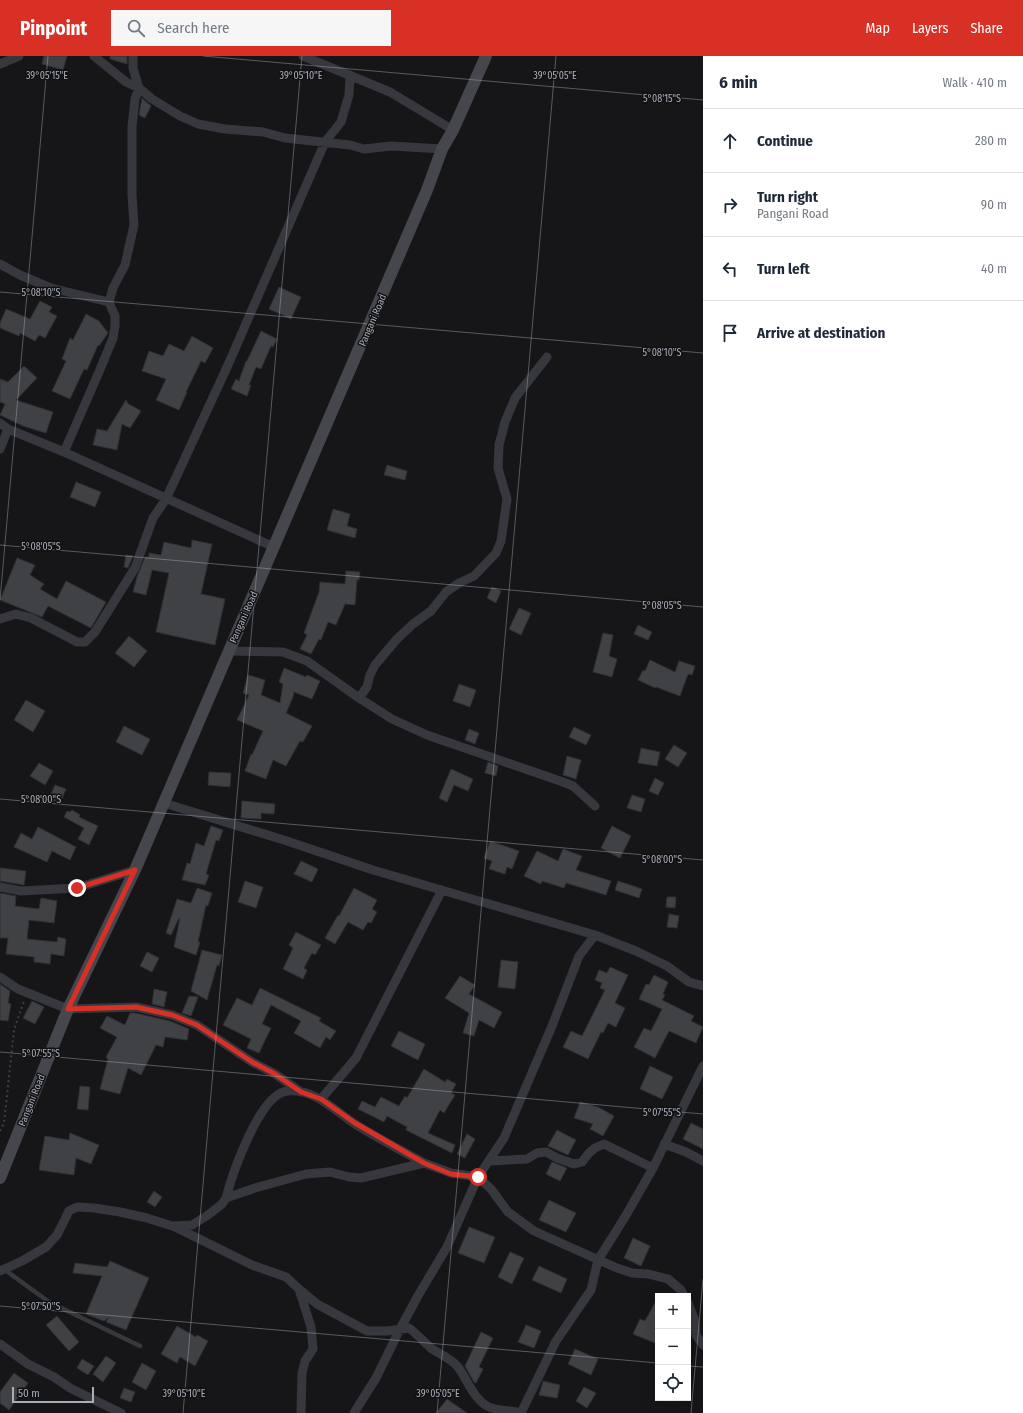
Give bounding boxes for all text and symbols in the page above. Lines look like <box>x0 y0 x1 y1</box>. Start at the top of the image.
search box <box>111 10 391 46</box>
text: Pinpoint <box>20 17 87 40</box>
icon: search <box>125 17 147 39</box>
text: Search here <box>157 19 230 37</box>
text: Map <box>866 20 890 37</box>
text: Layers <box>912 20 948 37</box>
text: Share <box>970 20 1003 37</box>
text: 39°05'15"E <box>26 70 68 82</box>
text: 39°05'10"E <box>280 70 323 82</box>
text: 39°05'05"E <box>533 70 577 82</box>
text: 6 min <box>719 72 758 93</box>
text: Walk · 410 m <box>943 75 1007 90</box>
text: 5°08'15"S <box>643 93 681 105</box>
icon: ahead <box>719 130 741 152</box>
text: Continue <box>757 132 813 150</box>
text: 280 m <box>975 133 1007 148</box>
text: Turn right <box>757 188 818 206</box>
icon: right <box>719 194 741 216</box>
text: 90 m <box>981 197 1007 212</box>
text: Pangani Road <box>757 206 829 221</box>
icon: left <box>719 258 741 280</box>
text: Turn left <box>757 260 810 278</box>
text: 40 m <box>981 261 1007 276</box>
text: 5°08'10"S <box>21 287 61 299</box>
street label: Pangani Road <box>357 293 389 348</box>
icon: arrive <box>719 322 741 344</box>
text: Arrive at destination <box>757 324 885 342</box>
text: 5°08'10"S <box>642 347 682 359</box>
text: 5°08'05"S <box>21 541 61 553</box>
street label: Pangani Road <box>227 590 261 645</box>
text: 5°08'05"S <box>642 600 682 612</box>
text: 5°08'00"S <box>21 794 61 806</box>
text: 5°08'00"S <box>642 854 682 866</box>
route end <box>68 879 86 897</box>
text: 5°07'55"S <box>22 1048 60 1060</box>
street label: Pangani Road <box>16 1073 48 1128</box>
text: 5°07'55"S <box>643 1107 681 1119</box>
route start <box>469 1168 487 1186</box>
map controls <box>655 1293 691 1401</box>
button: + <box>655 1293 691 1329</box>
text: 5°07'50"S <box>22 1301 60 1313</box>
button: − <box>655 1329 691 1365</box>
button: locate <box>655 1365 691 1401</box>
scale bar <box>12 1385 94 1404</box>
text: 50 m <box>18 1387 40 1400</box>
text: 39°05'10"E <box>163 1388 206 1400</box>
text: 39°05'05"E <box>416 1388 460 1400</box>

